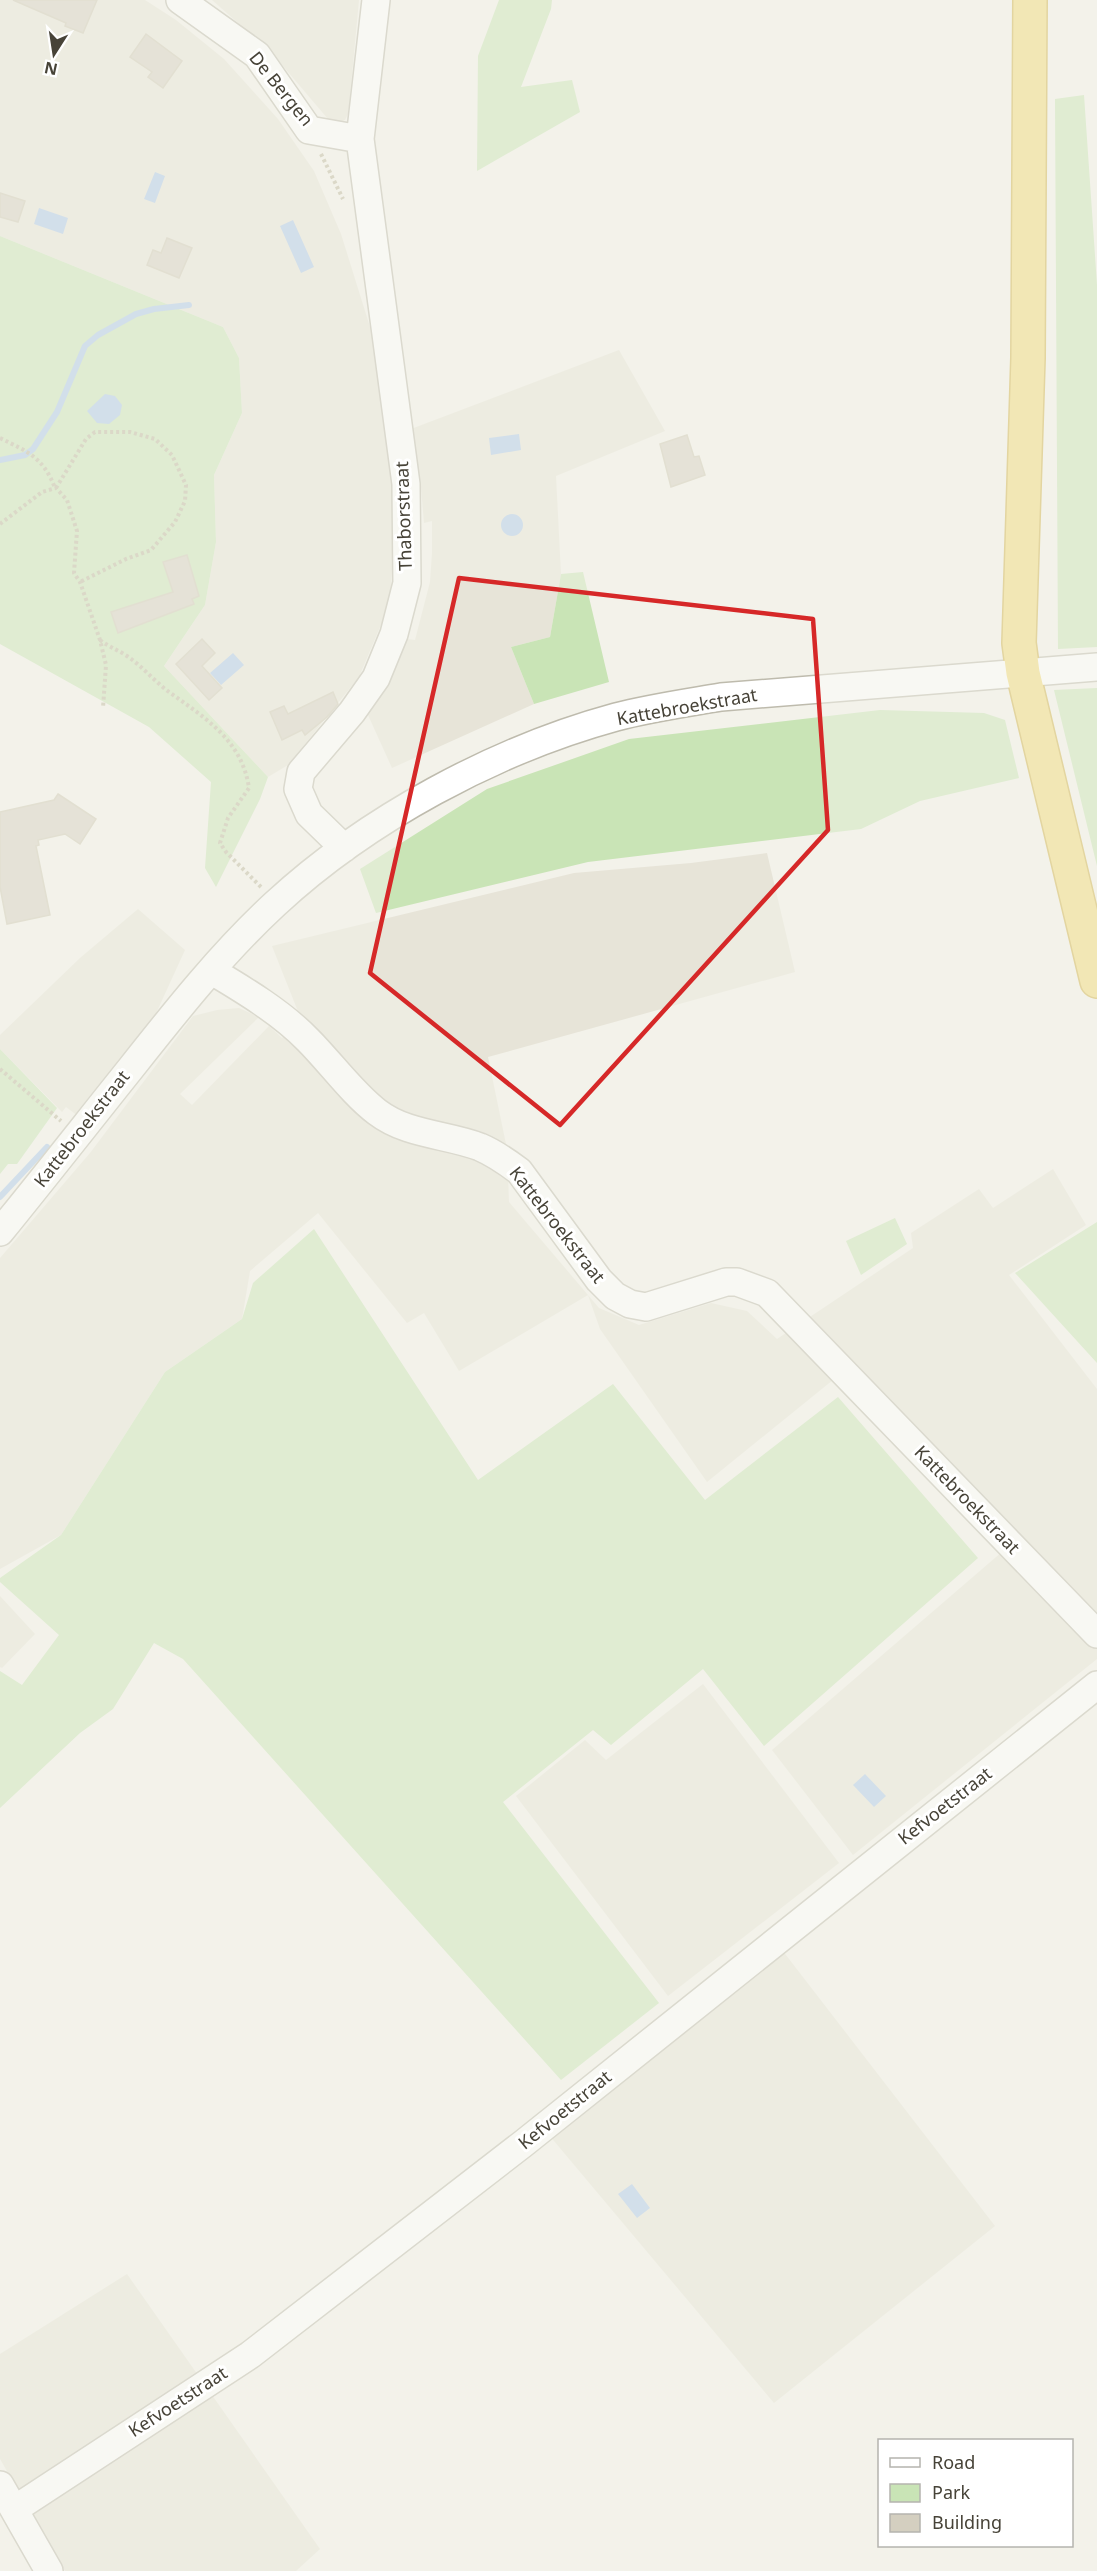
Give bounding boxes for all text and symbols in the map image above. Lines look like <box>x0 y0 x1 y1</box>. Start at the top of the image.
north arrow <box>24 24 84 84</box>
street label: De Bergen <box>244 46 319 131</box>
text: N <box>42 57 60 81</box>
street label: Thaborstraat <box>389 460 417 571</box>
street label: Kattebroekstraat <box>615 682 759 730</box>
street label: Kattebroekstraat <box>28 1065 135 1192</box>
street label: Kattebroekstraat <box>505 1161 611 1288</box>
street label: Kattebroekstraat <box>910 1440 1026 1559</box>
street label: Kefvoetstraat <box>892 1761 997 1849</box>
street label: Kefvoetstraat <box>513 2064 616 2154</box>
street label: Kefvoetstraat <box>124 2360 232 2442</box>
legend <box>878 2439 1073 2547</box>
text: Road <box>932 2450 975 2474</box>
text: Park <box>932 2480 970 2504</box>
text: Building <box>932 2510 1002 2534</box>

